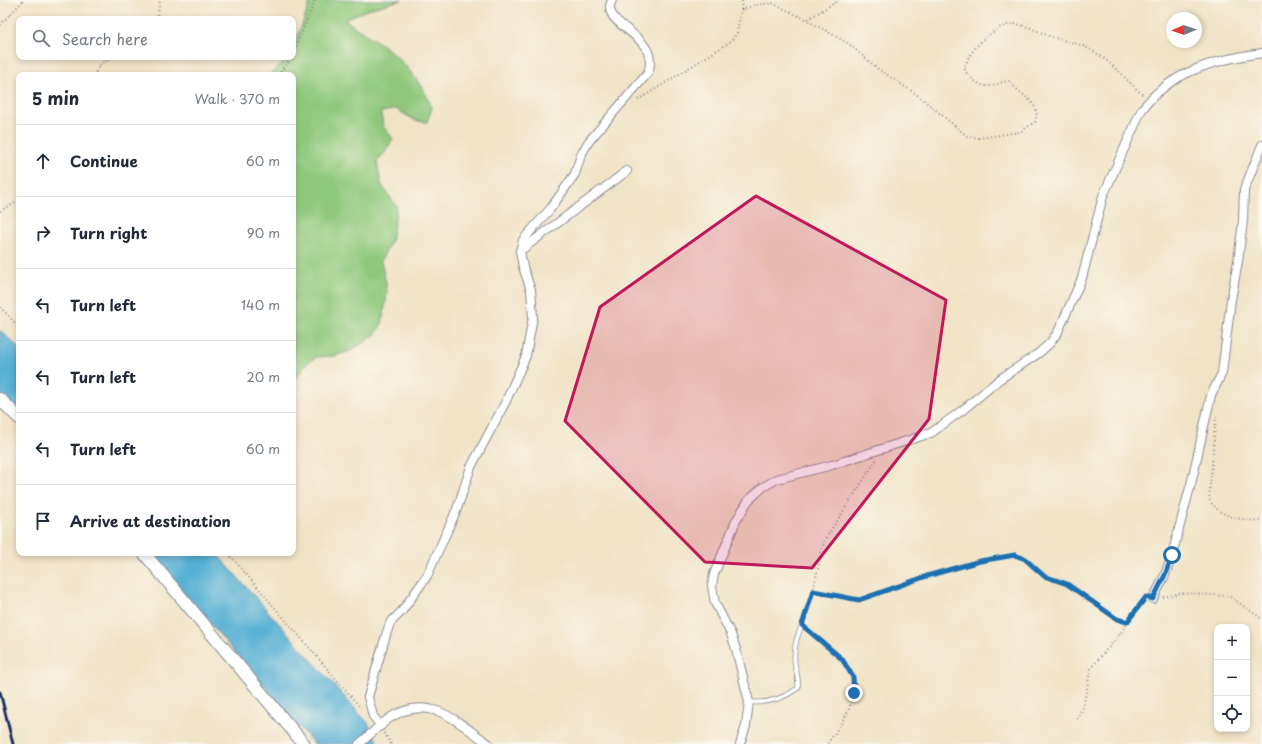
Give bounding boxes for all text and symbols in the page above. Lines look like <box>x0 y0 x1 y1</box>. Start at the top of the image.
north arrow <box>1166 12 1202 48</box>
search box <box>16 16 296 60</box>
icon: search <box>30 27 52 49</box>
text: Search here <box>62 27 148 50</box>
text: 5 min <box>32 85 79 111</box>
text: Walk · 370 m <box>195 89 280 108</box>
text: Continue <box>70 149 138 172</box>
icon: ahead <box>32 150 54 172</box>
text: 60 m <box>246 151 280 170</box>
text: Turn right <box>70 221 147 244</box>
icon: right <box>32 222 54 244</box>
text: 90 m <box>247 223 280 242</box>
text: Turn left <box>70 293 136 316</box>
icon: left <box>32 294 54 316</box>
text: 140 m <box>241 295 280 314</box>
text: Turn left <box>70 365 136 388</box>
icon: left <box>32 366 54 388</box>
text: 20 m <box>246 367 280 386</box>
text: Turn left <box>70 437 136 460</box>
icon: left <box>32 438 54 460</box>
text: 60 m <box>246 439 280 458</box>
text: Arrive at destination <box>70 509 231 532</box>
icon: arrive <box>32 510 54 532</box>
route start <box>1163 546 1181 564</box>
map controls <box>1214 624 1250 732</box>
button: + <box>1214 624 1250 660</box>
button: − <box>1214 660 1250 696</box>
route end <box>845 684 863 702</box>
button: locate <box>1214 696 1250 732</box>

